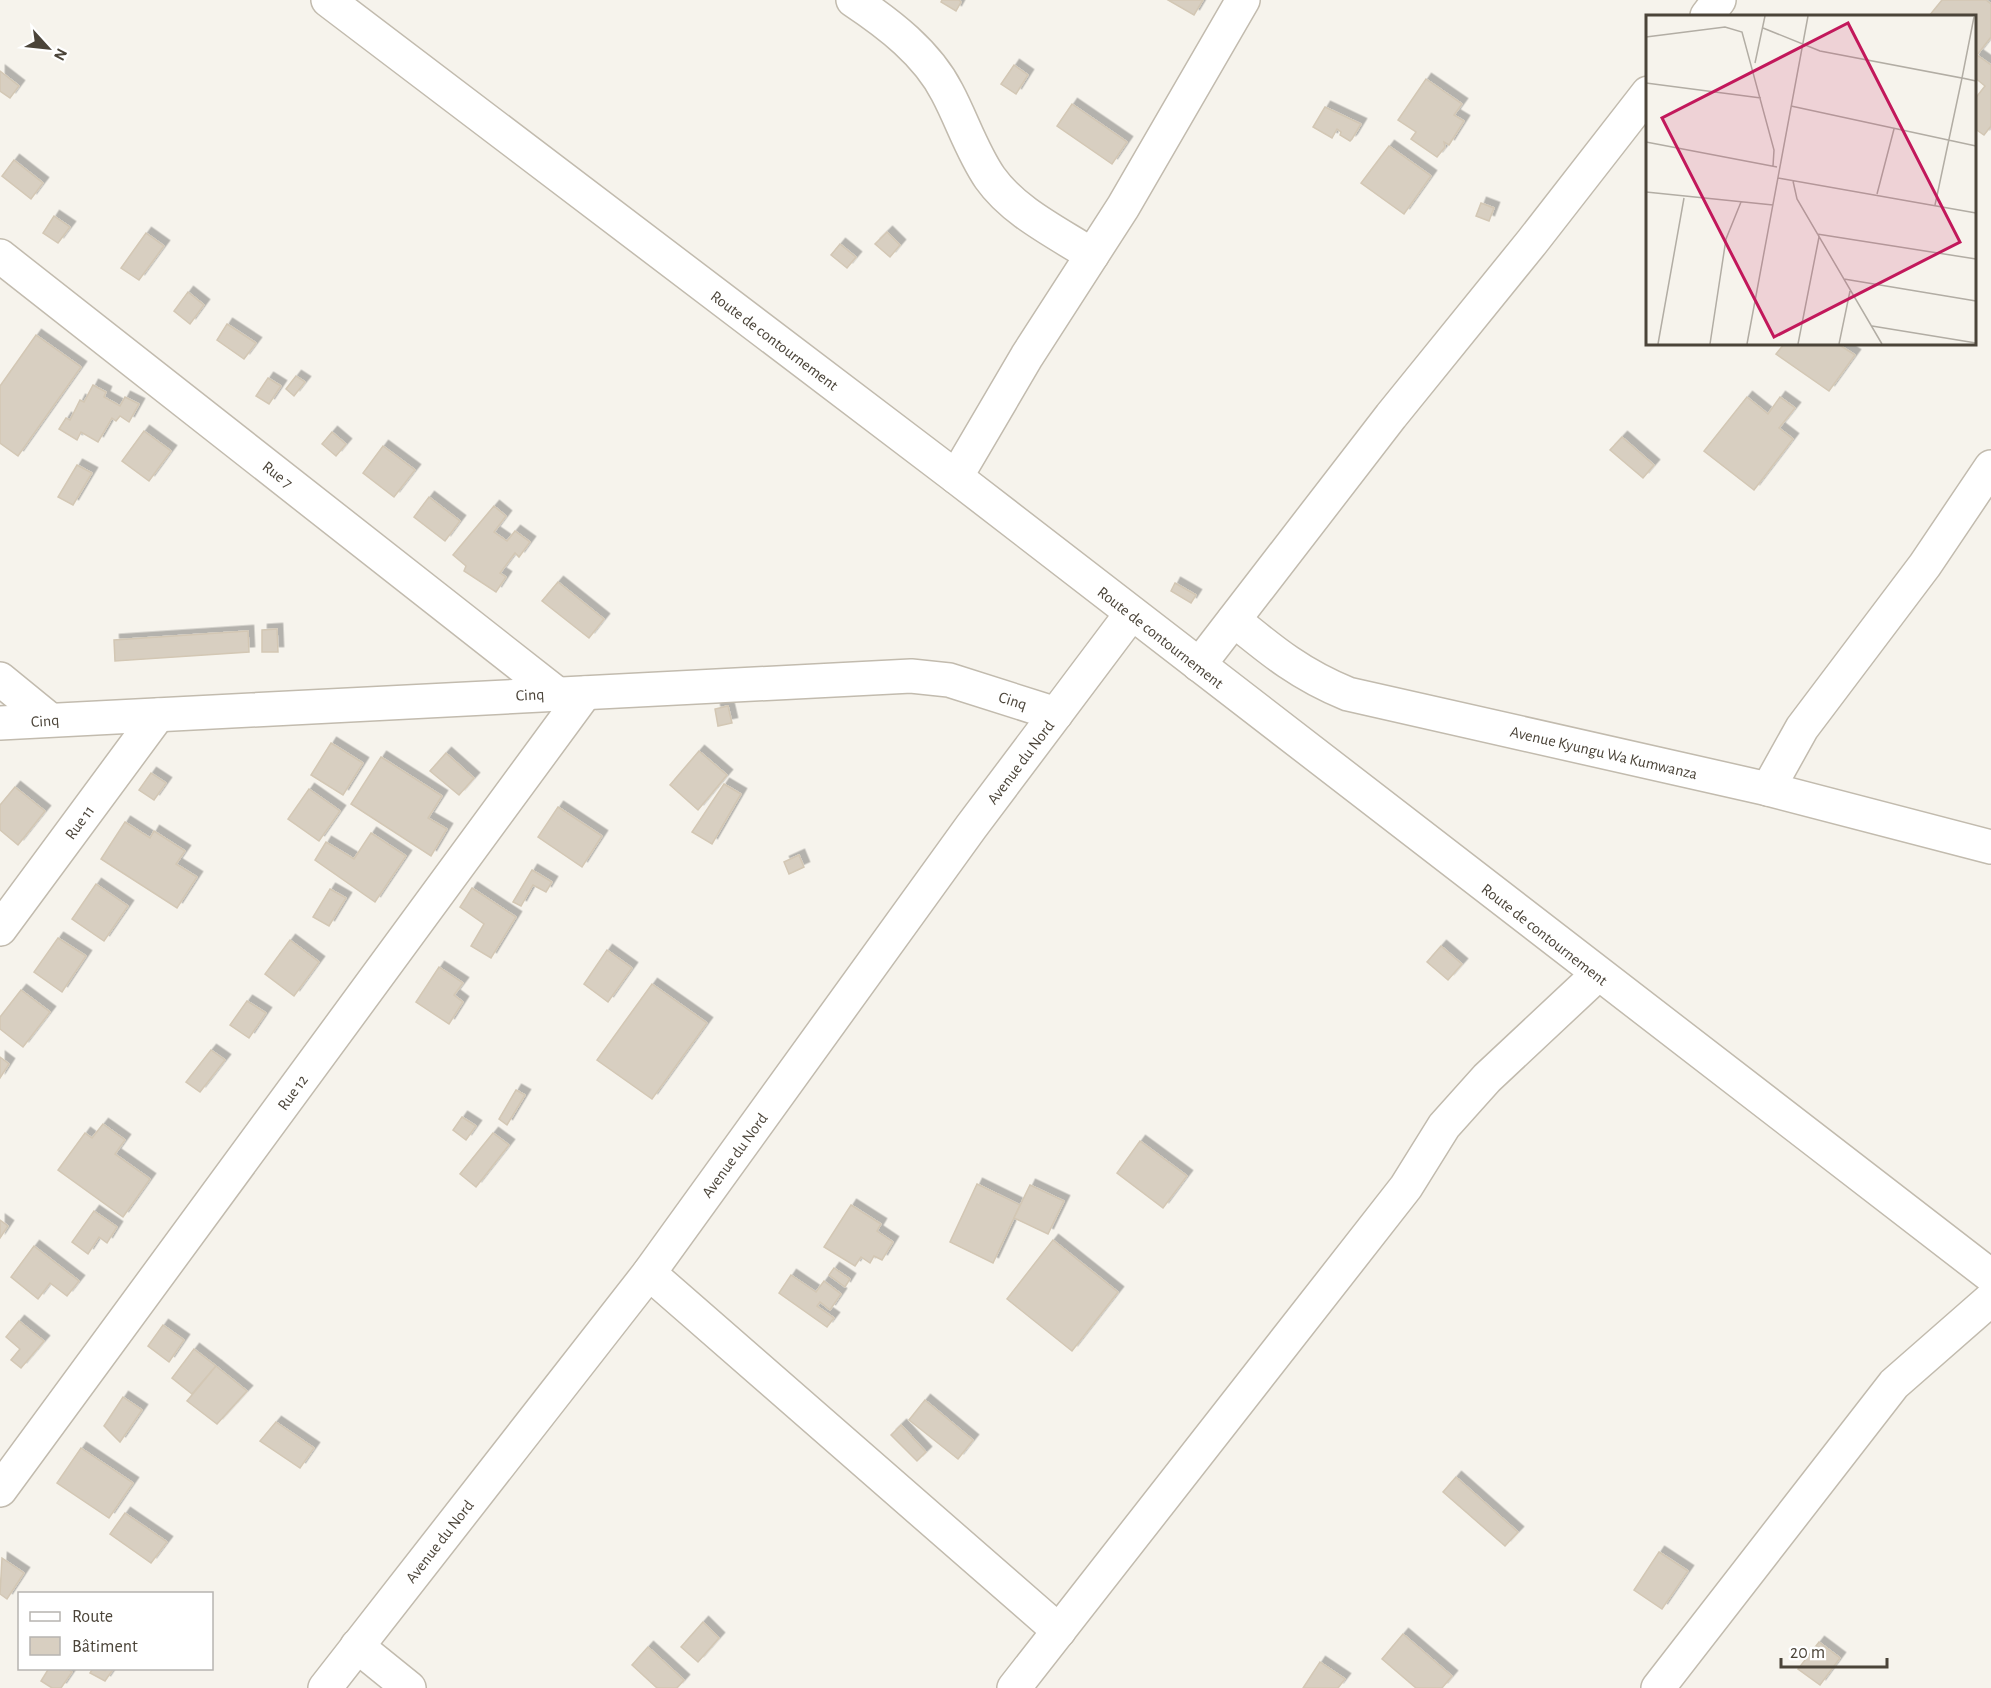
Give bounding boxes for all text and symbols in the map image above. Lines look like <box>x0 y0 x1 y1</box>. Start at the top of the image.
inset map <box>1646 15 1976 345</box>
north arrow <box>18 18 78 78</box>
text: N <box>51 46 70 63</box>
street label: Route de contournement <box>708 288 841 394</box>
street label: Rue 7 <box>259 458 296 492</box>
street label: Route de contournement <box>1094 584 1226 692</box>
street label: Cinq <box>515 686 545 704</box>
street label: Cinq <box>997 689 1029 713</box>
street label: Cinq <box>30 712 60 730</box>
street label: Avenue du Nord <box>984 718 1057 807</box>
street label: Avenue Kyungu Wa Kumwanza <box>1508 724 1699 783</box>
street label: Rue 11 <box>62 803 97 843</box>
street label: Route de contournement <box>1478 881 1610 989</box>
street label: Rue 12 <box>275 1072 311 1113</box>
street label: Avenue du Nord <box>699 1110 771 1201</box>
street label: Avenue du Nord <box>403 1497 477 1586</box>
legend <box>18 1592 213 1670</box>
text: Route <box>72 1608 113 1626</box>
scale bar <box>1781 1631 1888 1669</box>
text: Bâtiment <box>72 1638 138 1656</box>
text: 20 m <box>1790 1644 1825 1662</box>

